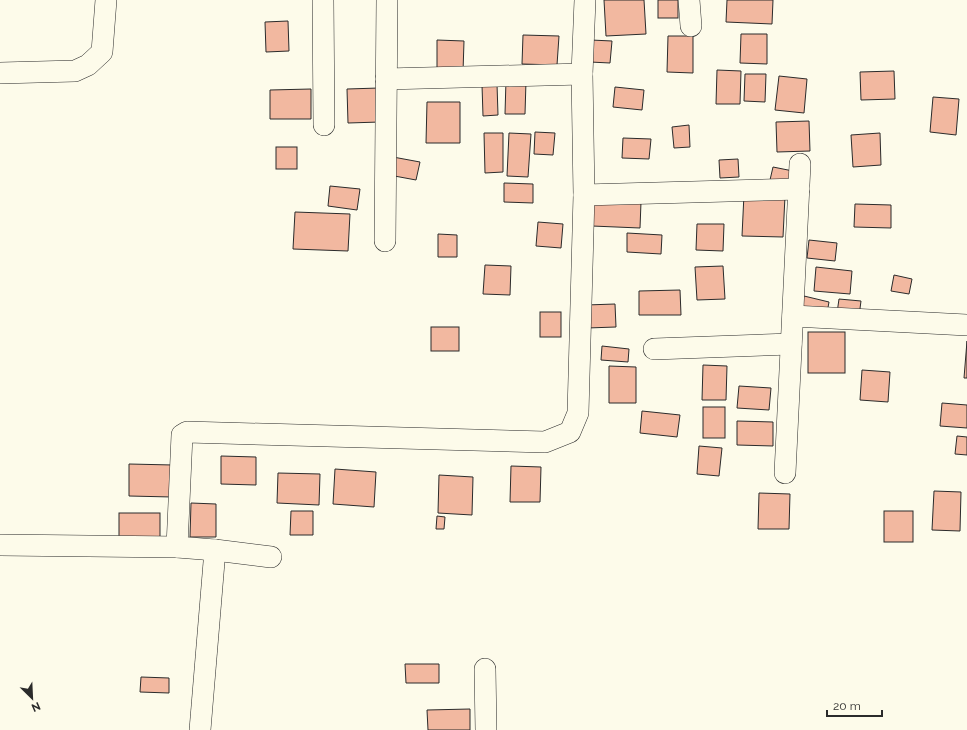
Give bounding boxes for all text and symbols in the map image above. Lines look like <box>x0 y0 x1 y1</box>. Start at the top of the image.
north arrow <box>12 678 52 718</box>
scale bar <box>827 692 882 718</box>
text: N <box>29 699 42 714</box>
text: 20 m <box>833 699 861 713</box>

